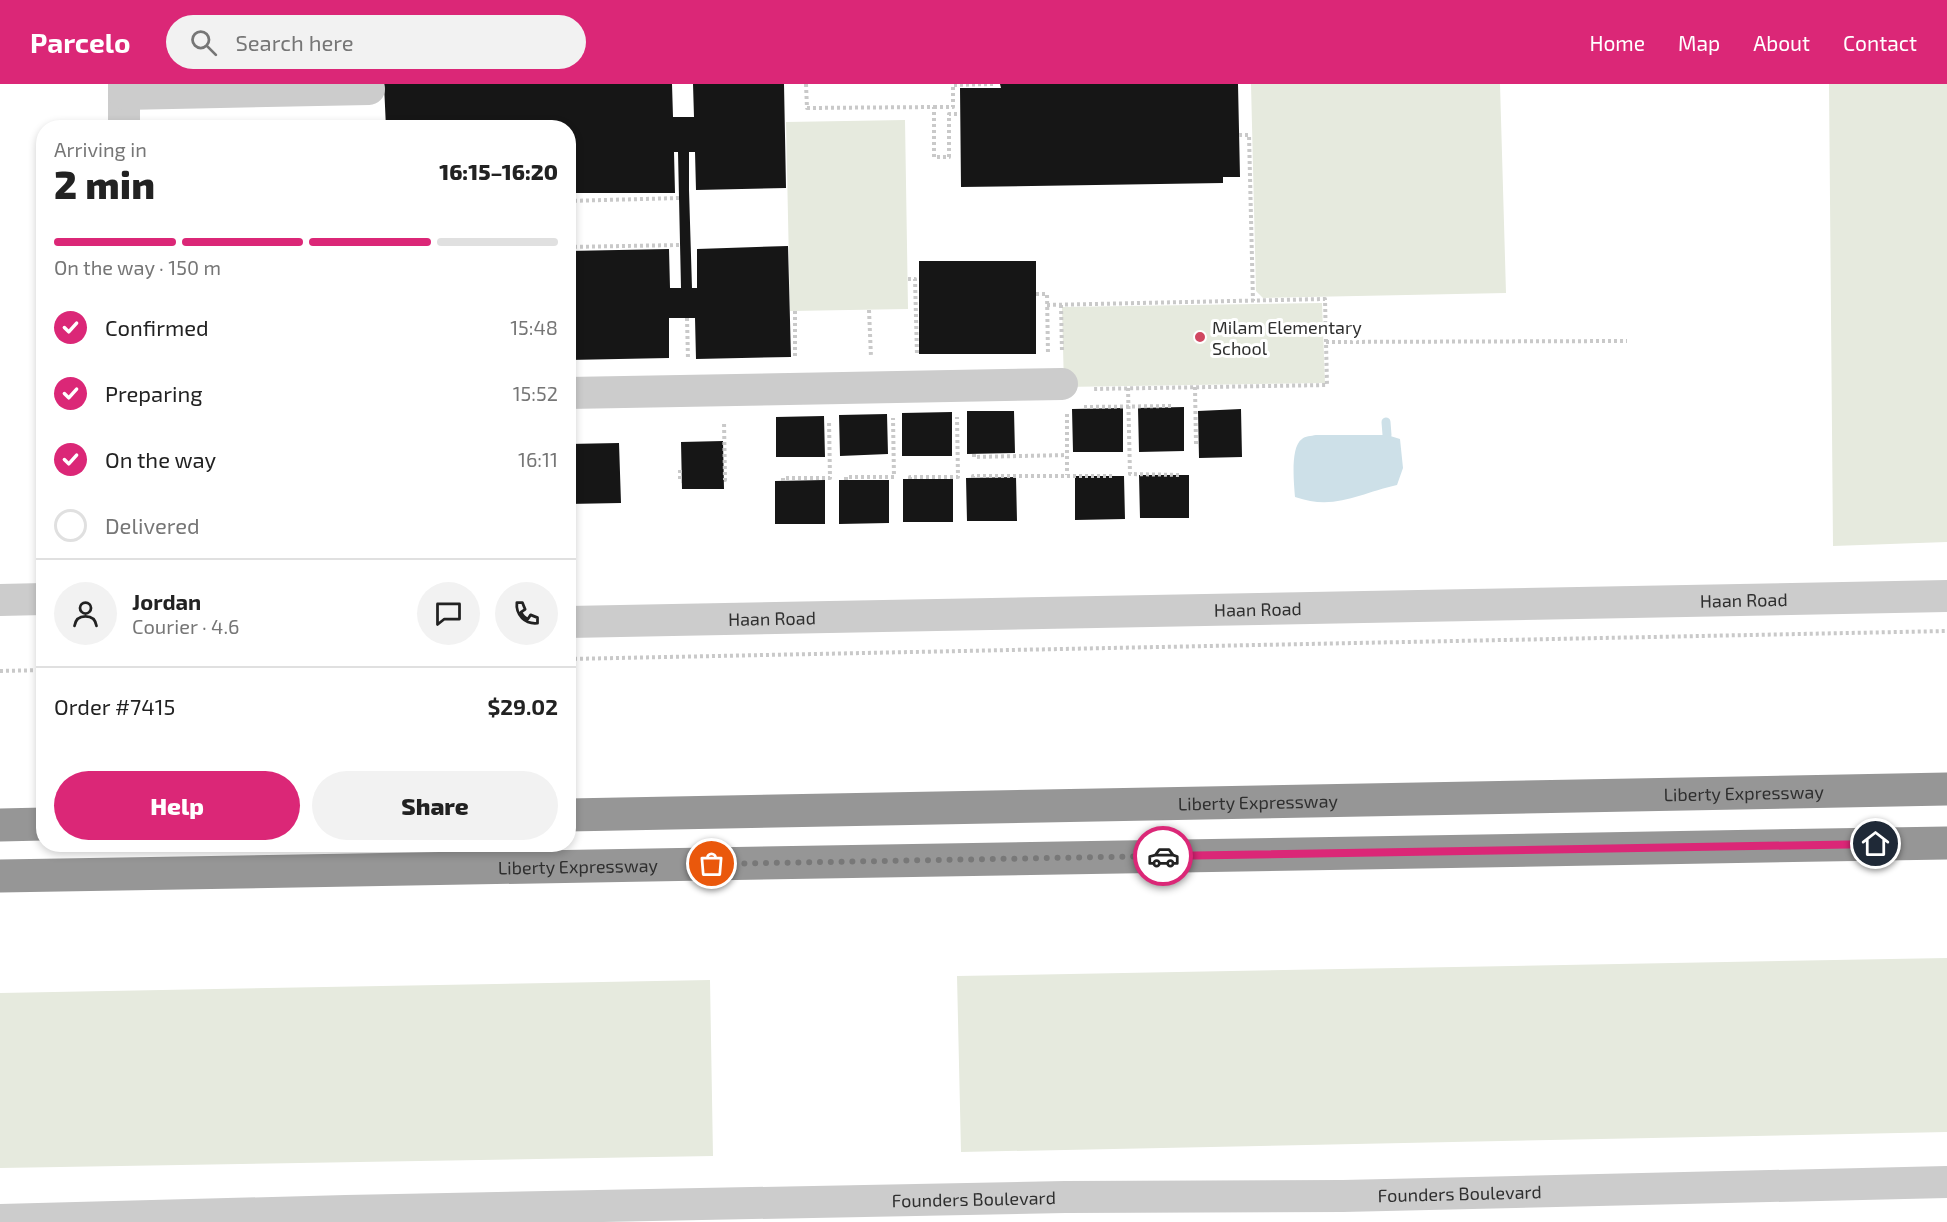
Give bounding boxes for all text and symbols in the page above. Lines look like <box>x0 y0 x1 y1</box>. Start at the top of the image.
search box <box>166 15 586 69</box>
text: Parcelo <box>30 25 130 59</box>
icon: search <box>187 26 220 59</box>
text: Search here <box>235 29 354 55</box>
text: Home <box>1589 30 1645 55</box>
text: Map <box>1678 30 1720 55</box>
text: About <box>1753 30 1810 55</box>
text: Contact <box>1843 30 1917 55</box>
text: Arriving in <box>54 137 147 161</box>
text: 16:15–16:20 <box>439 158 558 184</box>
text: 2 min <box>54 160 155 207</box>
text: On the way · 150 m <box>54 255 221 279</box>
icon: check <box>54 311 87 344</box>
text: Confirmed <box>105 314 209 340</box>
text: 15:48 <box>510 315 558 339</box>
place label: Milam Elementary School <box>1212 316 1362 359</box>
marker: Milam Elementary School <box>1193 330 1207 344</box>
icon: check <box>54 377 87 410</box>
text: Preparing <box>105 380 203 406</box>
text: 15:52 <box>513 381 558 405</box>
icon: check <box>54 443 87 476</box>
text: On the way <box>105 446 216 472</box>
text: 16:11 <box>518 447 558 471</box>
text: Delivered <box>105 512 200 538</box>
button: person <box>54 582 117 645</box>
button: chat <box>417 582 480 645</box>
button: phone <box>495 582 558 645</box>
text: Jordan <box>132 588 201 614</box>
street label: Haan Road <box>1700 588 1788 612</box>
street label: Haan Road <box>1214 597 1302 621</box>
street label: Haan Road <box>728 606 816 630</box>
text: Courier · 4.6 <box>132 614 239 638</box>
text: Order #7415 <box>54 693 175 719</box>
text: $29.02 <box>487 693 558 719</box>
button: Help <box>54 771 300 840</box>
button: Share <box>312 771 558 840</box>
street label: Liberty Expressway <box>1664 780 1825 805</box>
street label: Liberty Expressway <box>1178 789 1339 815</box>
pin <box>1850 818 1901 869</box>
courier <box>1133 826 1193 886</box>
icon: home <box>1859 827 1892 860</box>
pin <box>686 838 737 889</box>
icon: car <box>1147 840 1180 873</box>
icon: bag <box>695 847 728 880</box>
street label: Liberty Expressway <box>498 854 659 879</box>
street label: Founders Boulevard <box>1377 1180 1542 1206</box>
street label: Founders Boulevard <box>891 1186 1056 1211</box>

